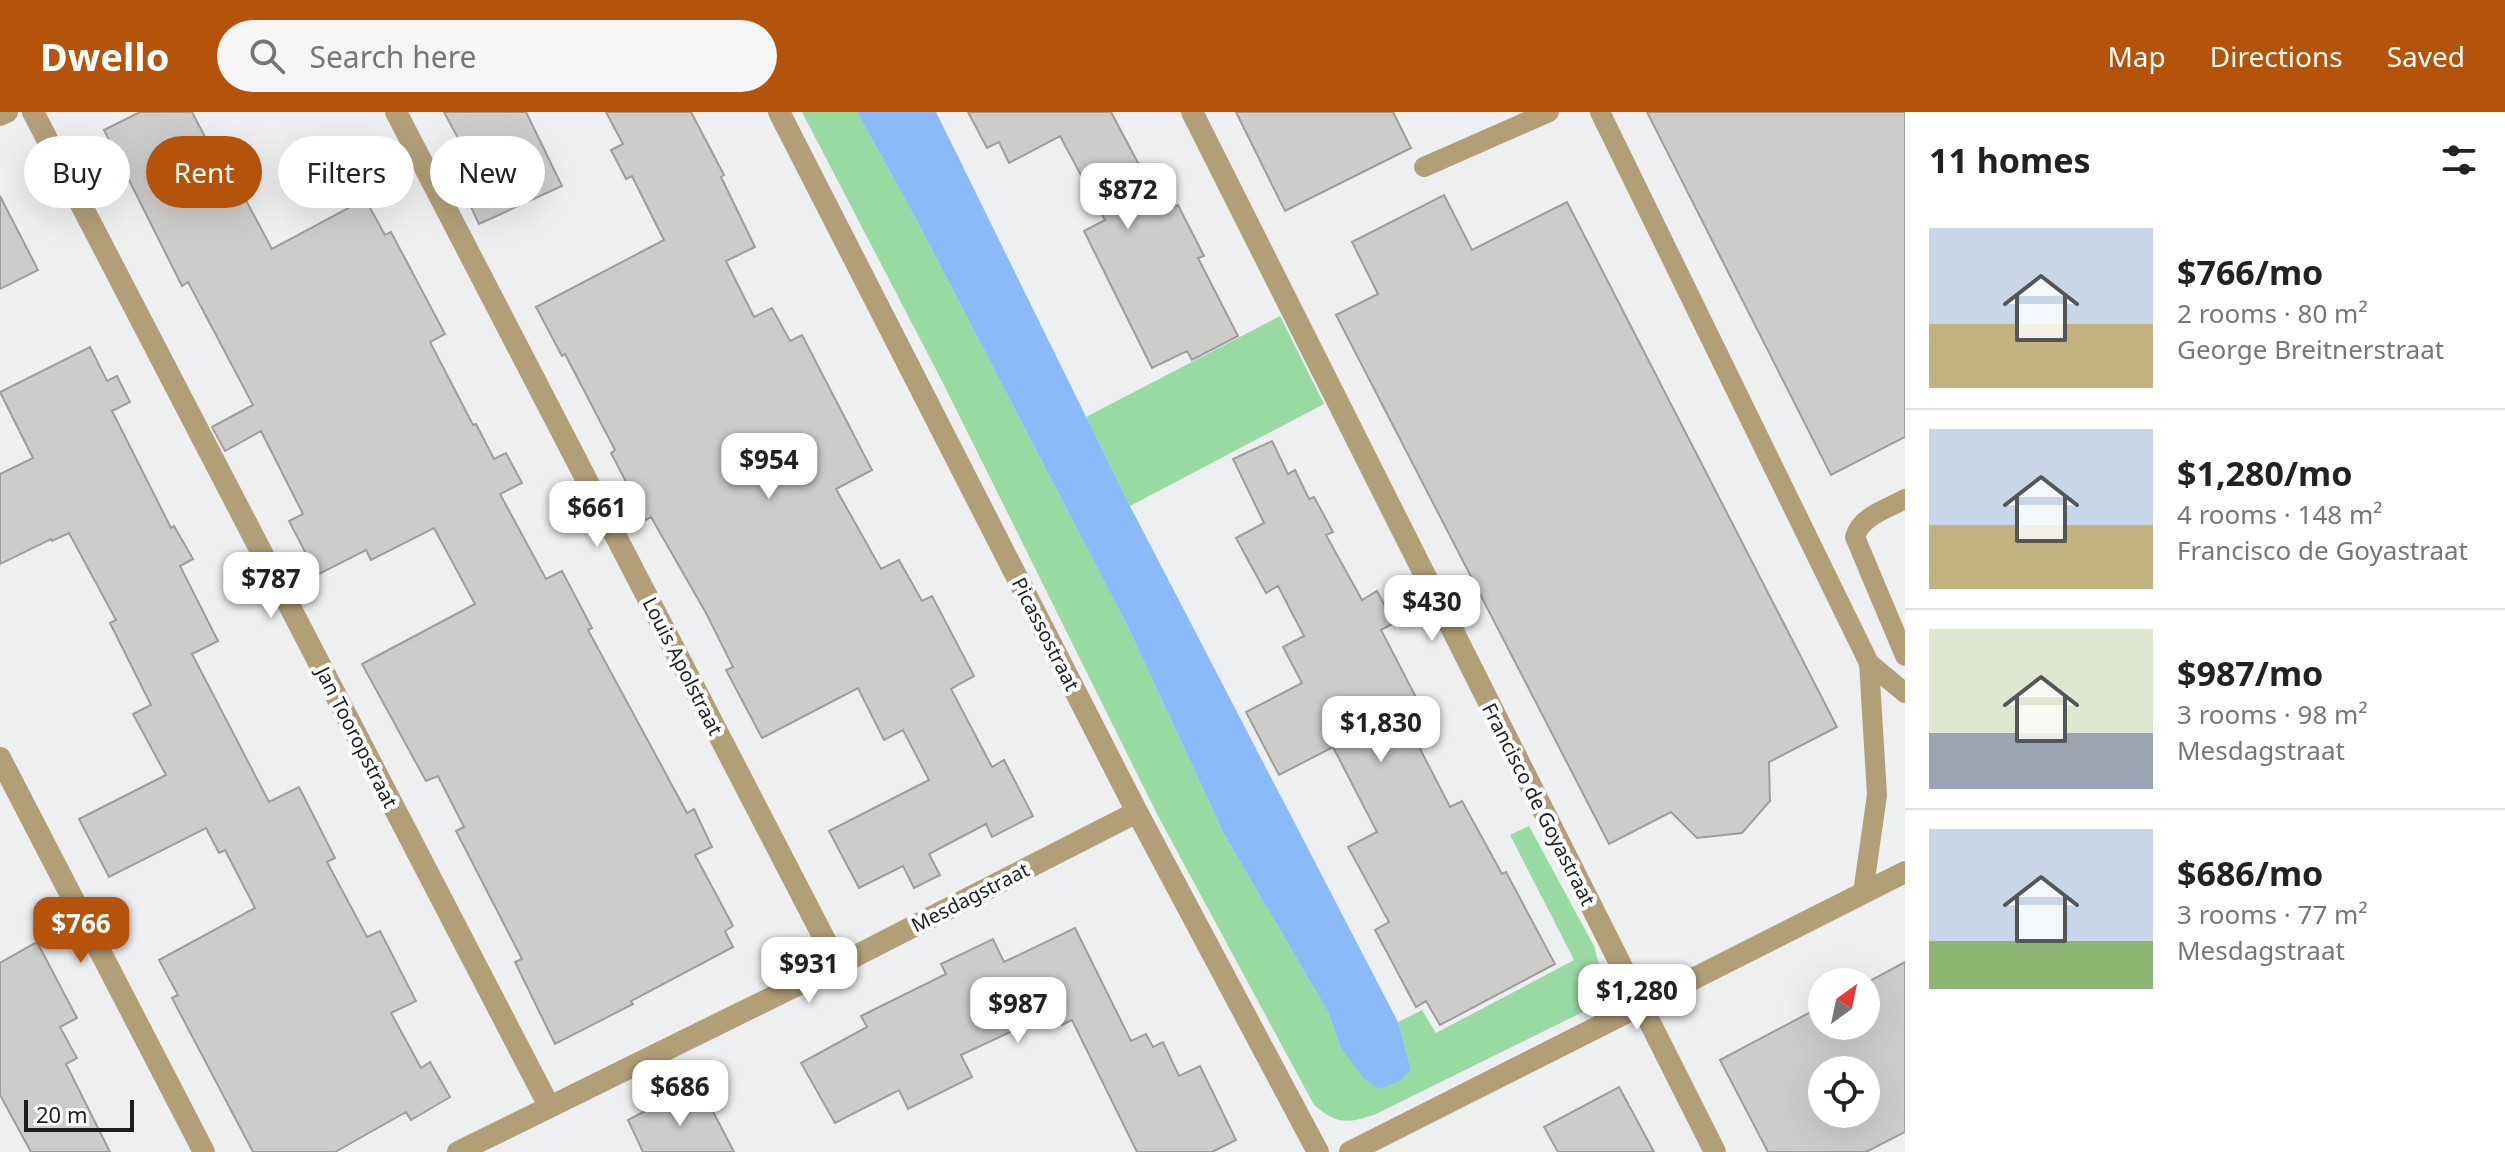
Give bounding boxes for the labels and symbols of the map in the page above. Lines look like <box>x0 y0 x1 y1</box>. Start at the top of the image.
pin: $872 <box>1081 163 1175 231</box>
pin: $954 <box>722 433 816 501</box>
pin: $661 <box>550 481 644 549</box>
pin: $787 <box>224 552 318 620</box>
street label: Picassostraat <box>1006 573 1086 695</box>
pin: $430 <box>1385 575 1479 643</box>
street label: Louis Apolstraat <box>637 592 729 740</box>
street label: Jan Tooropstraat <box>309 660 404 812</box>
pin: $1,830 <box>1316 696 1446 764</box>
street label: Francisco de Goyastraat <box>1476 698 1602 910</box>
street label: Mesdagstraat <box>906 856 1034 938</box>
pin: $766 <box>34 897 128 965</box>
pin: $931 <box>762 937 856 1005</box>
pin: $1,280 <box>1572 964 1702 1032</box>
north arrow <box>1808 968 1880 1040</box>
pin: $987 <box>971 977 1065 1045</box>
pin: $686 <box>633 1060 727 1128</box>
scale bar <box>24 1096 134 1132</box>

